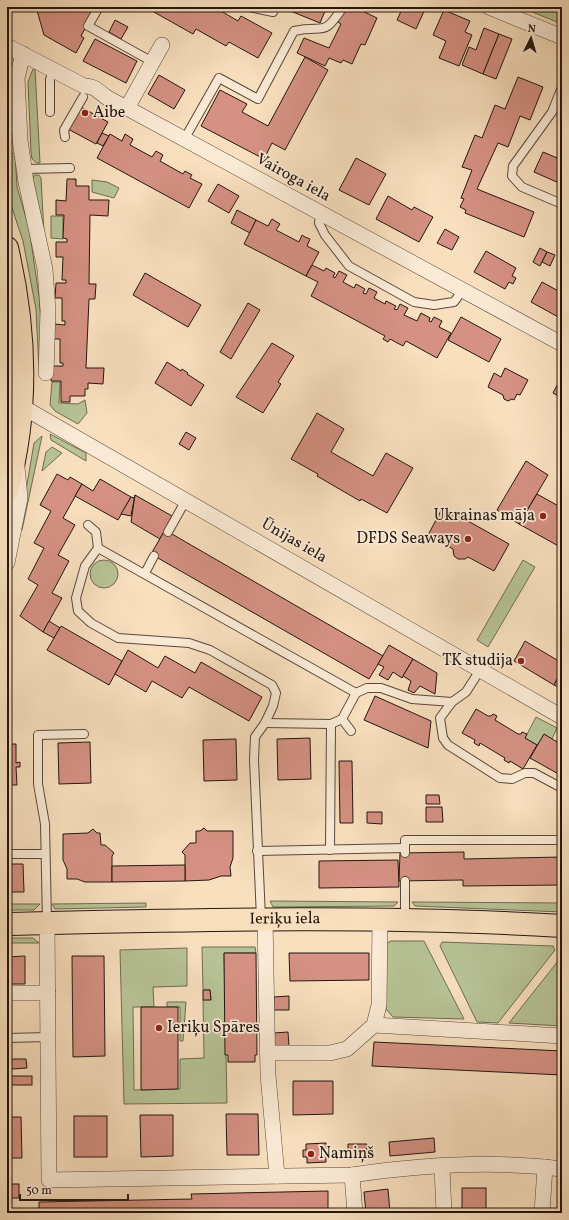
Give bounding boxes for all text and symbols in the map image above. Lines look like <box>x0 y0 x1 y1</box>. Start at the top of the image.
north arrow <box>511 18 551 58</box>
text: N <box>527 22 536 37</box>
place label: Aibe <box>93 102 125 124</box>
marker: Aibe <box>80 108 90 118</box>
street label: Vairoga iela <box>252 148 334 208</box>
place label: Ukrainas māja <box>434 505 535 527</box>
marker: Ukrainas māja <box>538 511 548 521</box>
street label: Ūnijas iela <box>257 513 331 569</box>
place label: DFDS Seaways <box>356 528 460 550</box>
marker: DFDS Seaways <box>463 534 473 544</box>
place label: TK studija <box>442 650 513 672</box>
marker: TK studija <box>516 656 526 666</box>
street label: Ieriķu iela <box>249 908 320 931</box>
place label: Ieriķu Spāres <box>167 1017 260 1039</box>
marker: Ieriķu Spāres <box>154 1023 164 1033</box>
place label: Namiņš <box>319 1143 374 1165</box>
marker: Namiņš <box>306 1149 316 1159</box>
scale bar <box>20 1176 128 1202</box>
text: 50 m <box>26 1183 52 1199</box>

